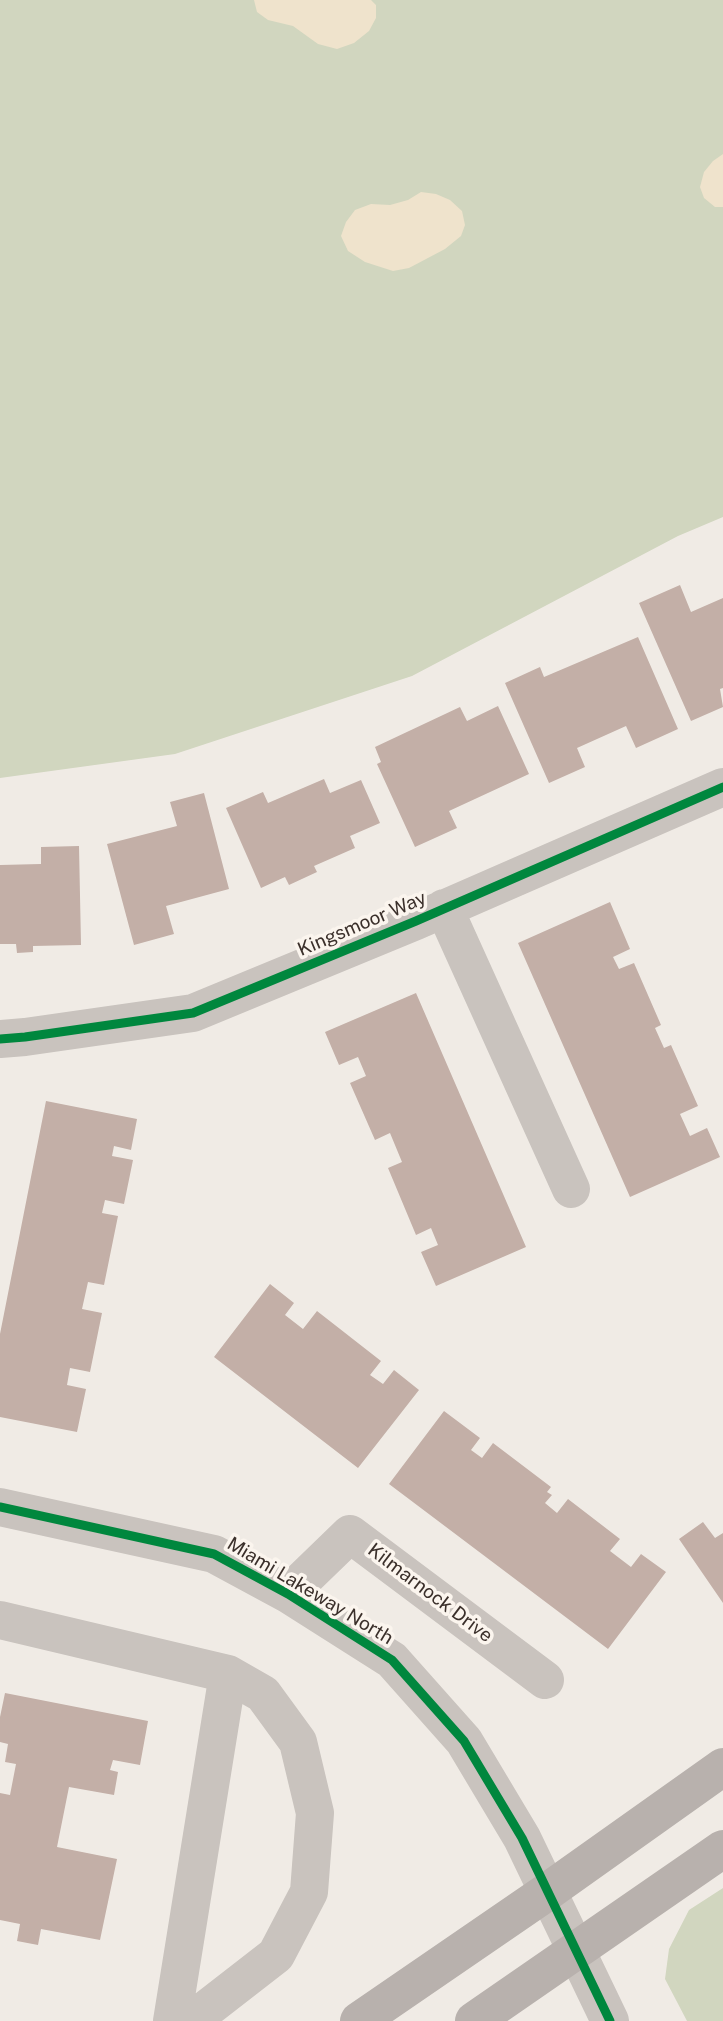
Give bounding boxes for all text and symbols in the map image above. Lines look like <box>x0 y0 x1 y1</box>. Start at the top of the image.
street label: Kingsmoor Way <box>294 887 430 961</box>
street label: Miami Lakeway North <box>223 1532 397 1650</box>
street label: Kilmarnock Drive <box>363 1539 497 1647</box>

